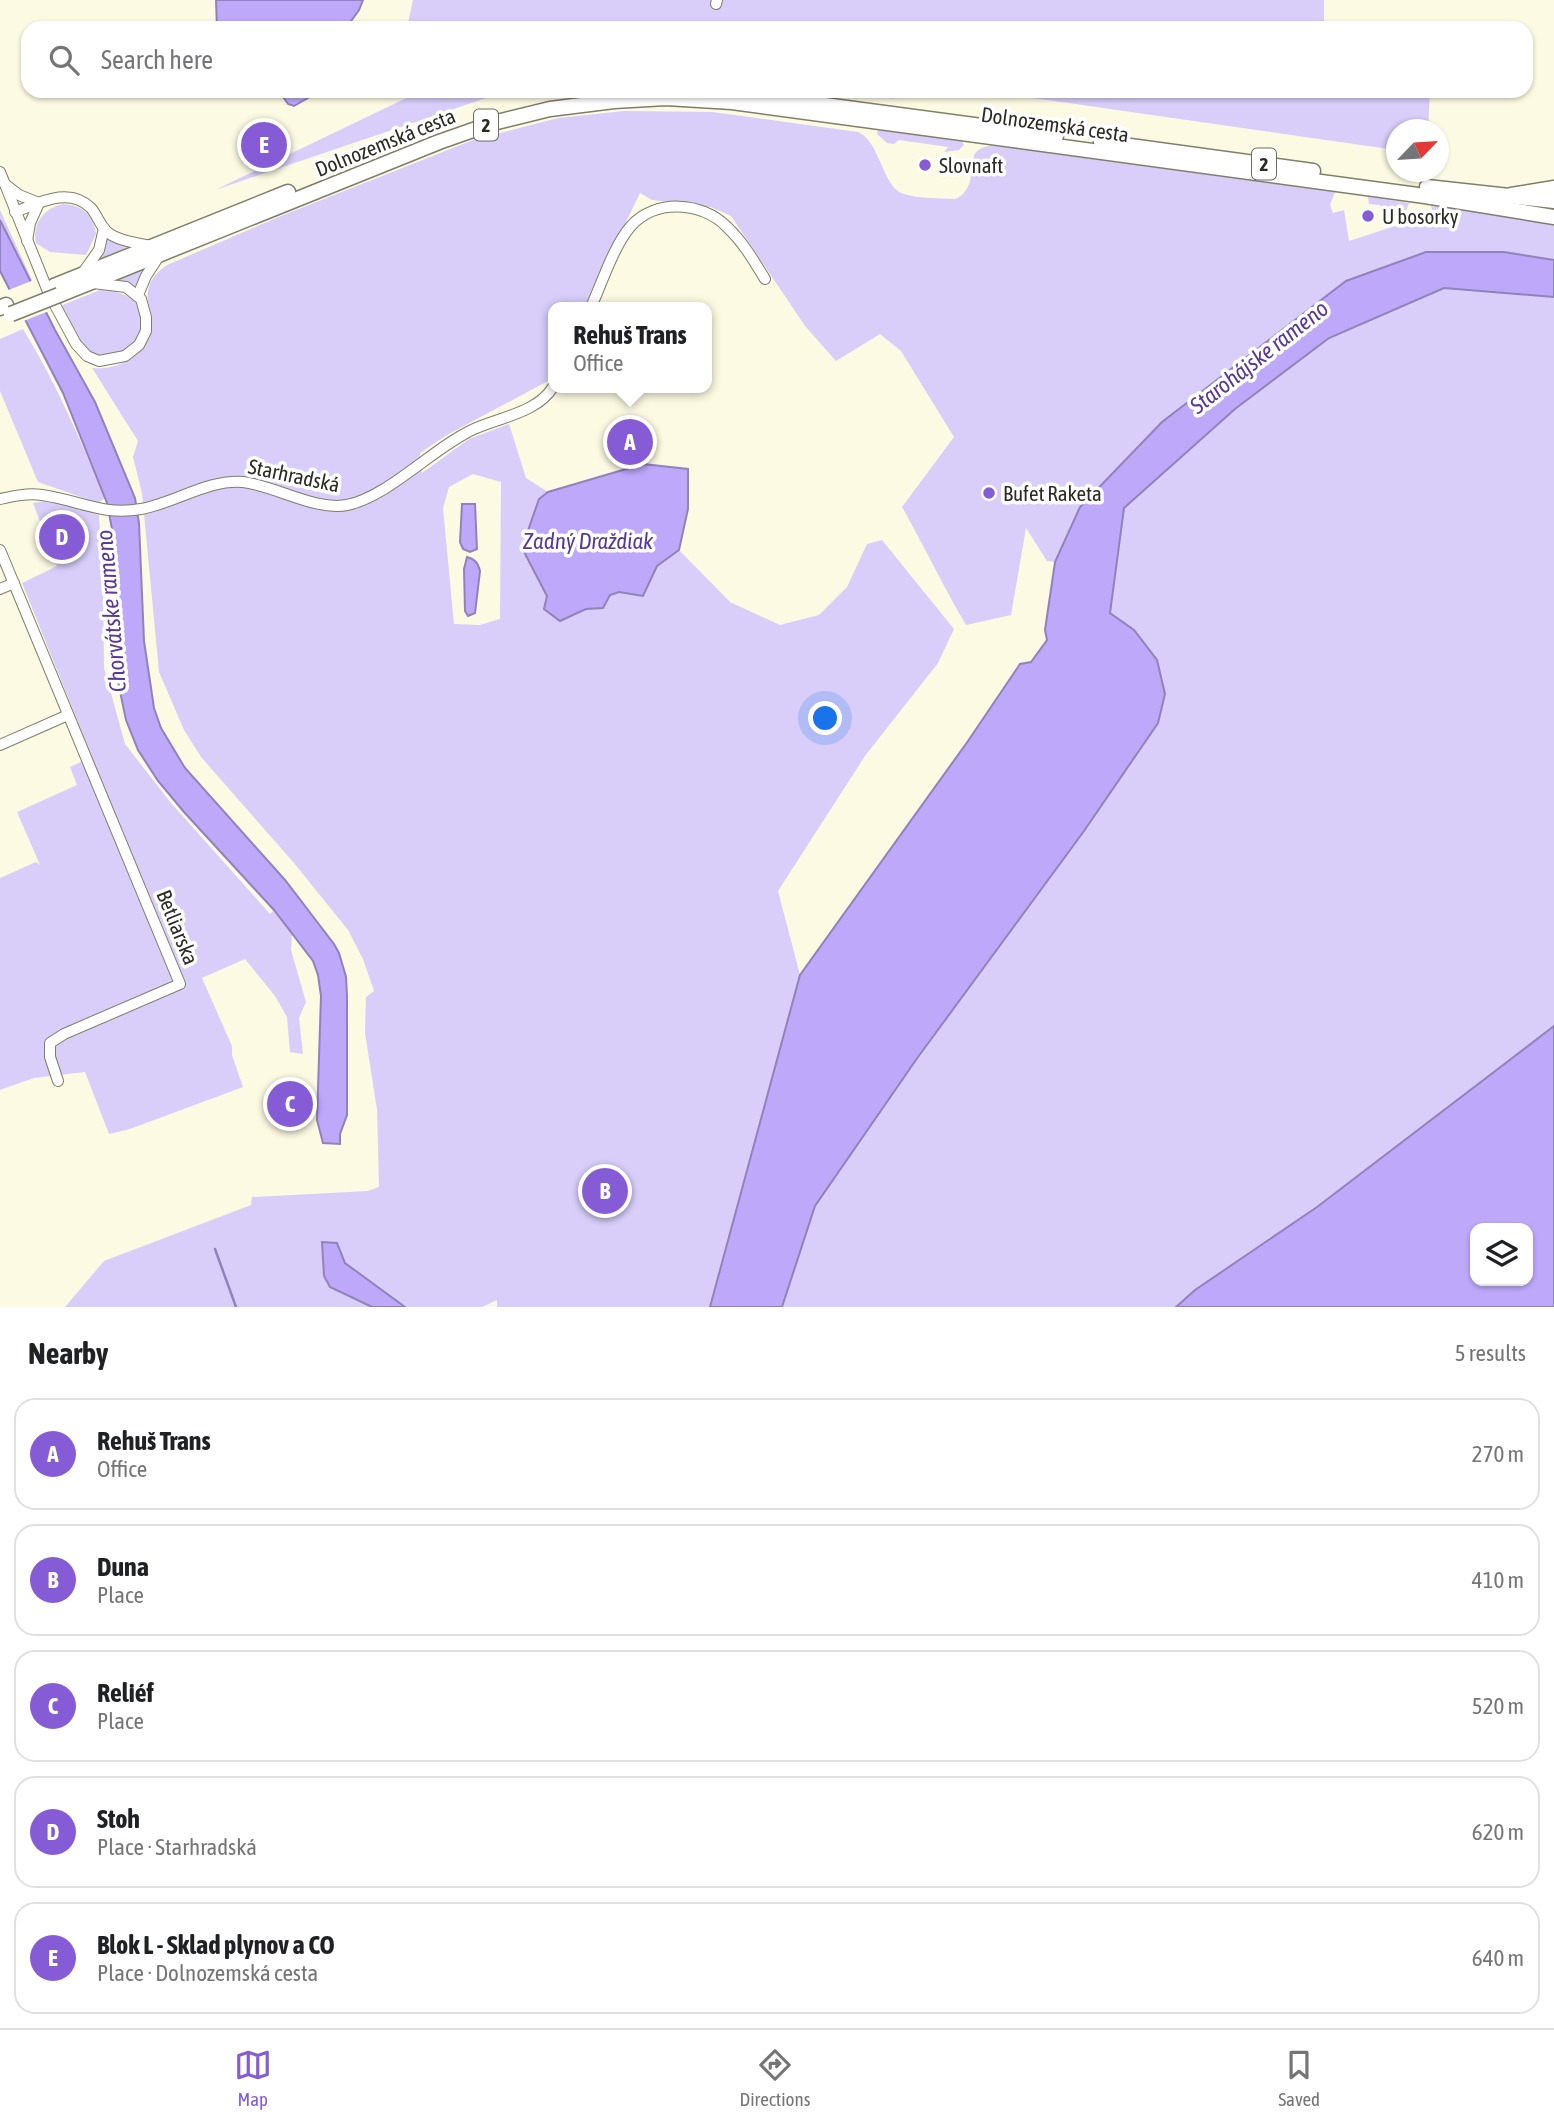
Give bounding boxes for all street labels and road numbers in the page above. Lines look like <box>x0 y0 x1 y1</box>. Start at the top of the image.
street label: Dolnozemská cesta <box>980 102 1130 146</box>
street label: Dolnozemská cesta <box>311 103 459 181</box>
road number: 2 <box>474 110 498 140</box>
road number: 2 <box>1252 148 1276 180</box>
street label: Starhradská <box>246 454 342 496</box>
street label: Betliarska <box>152 886 204 968</box>

